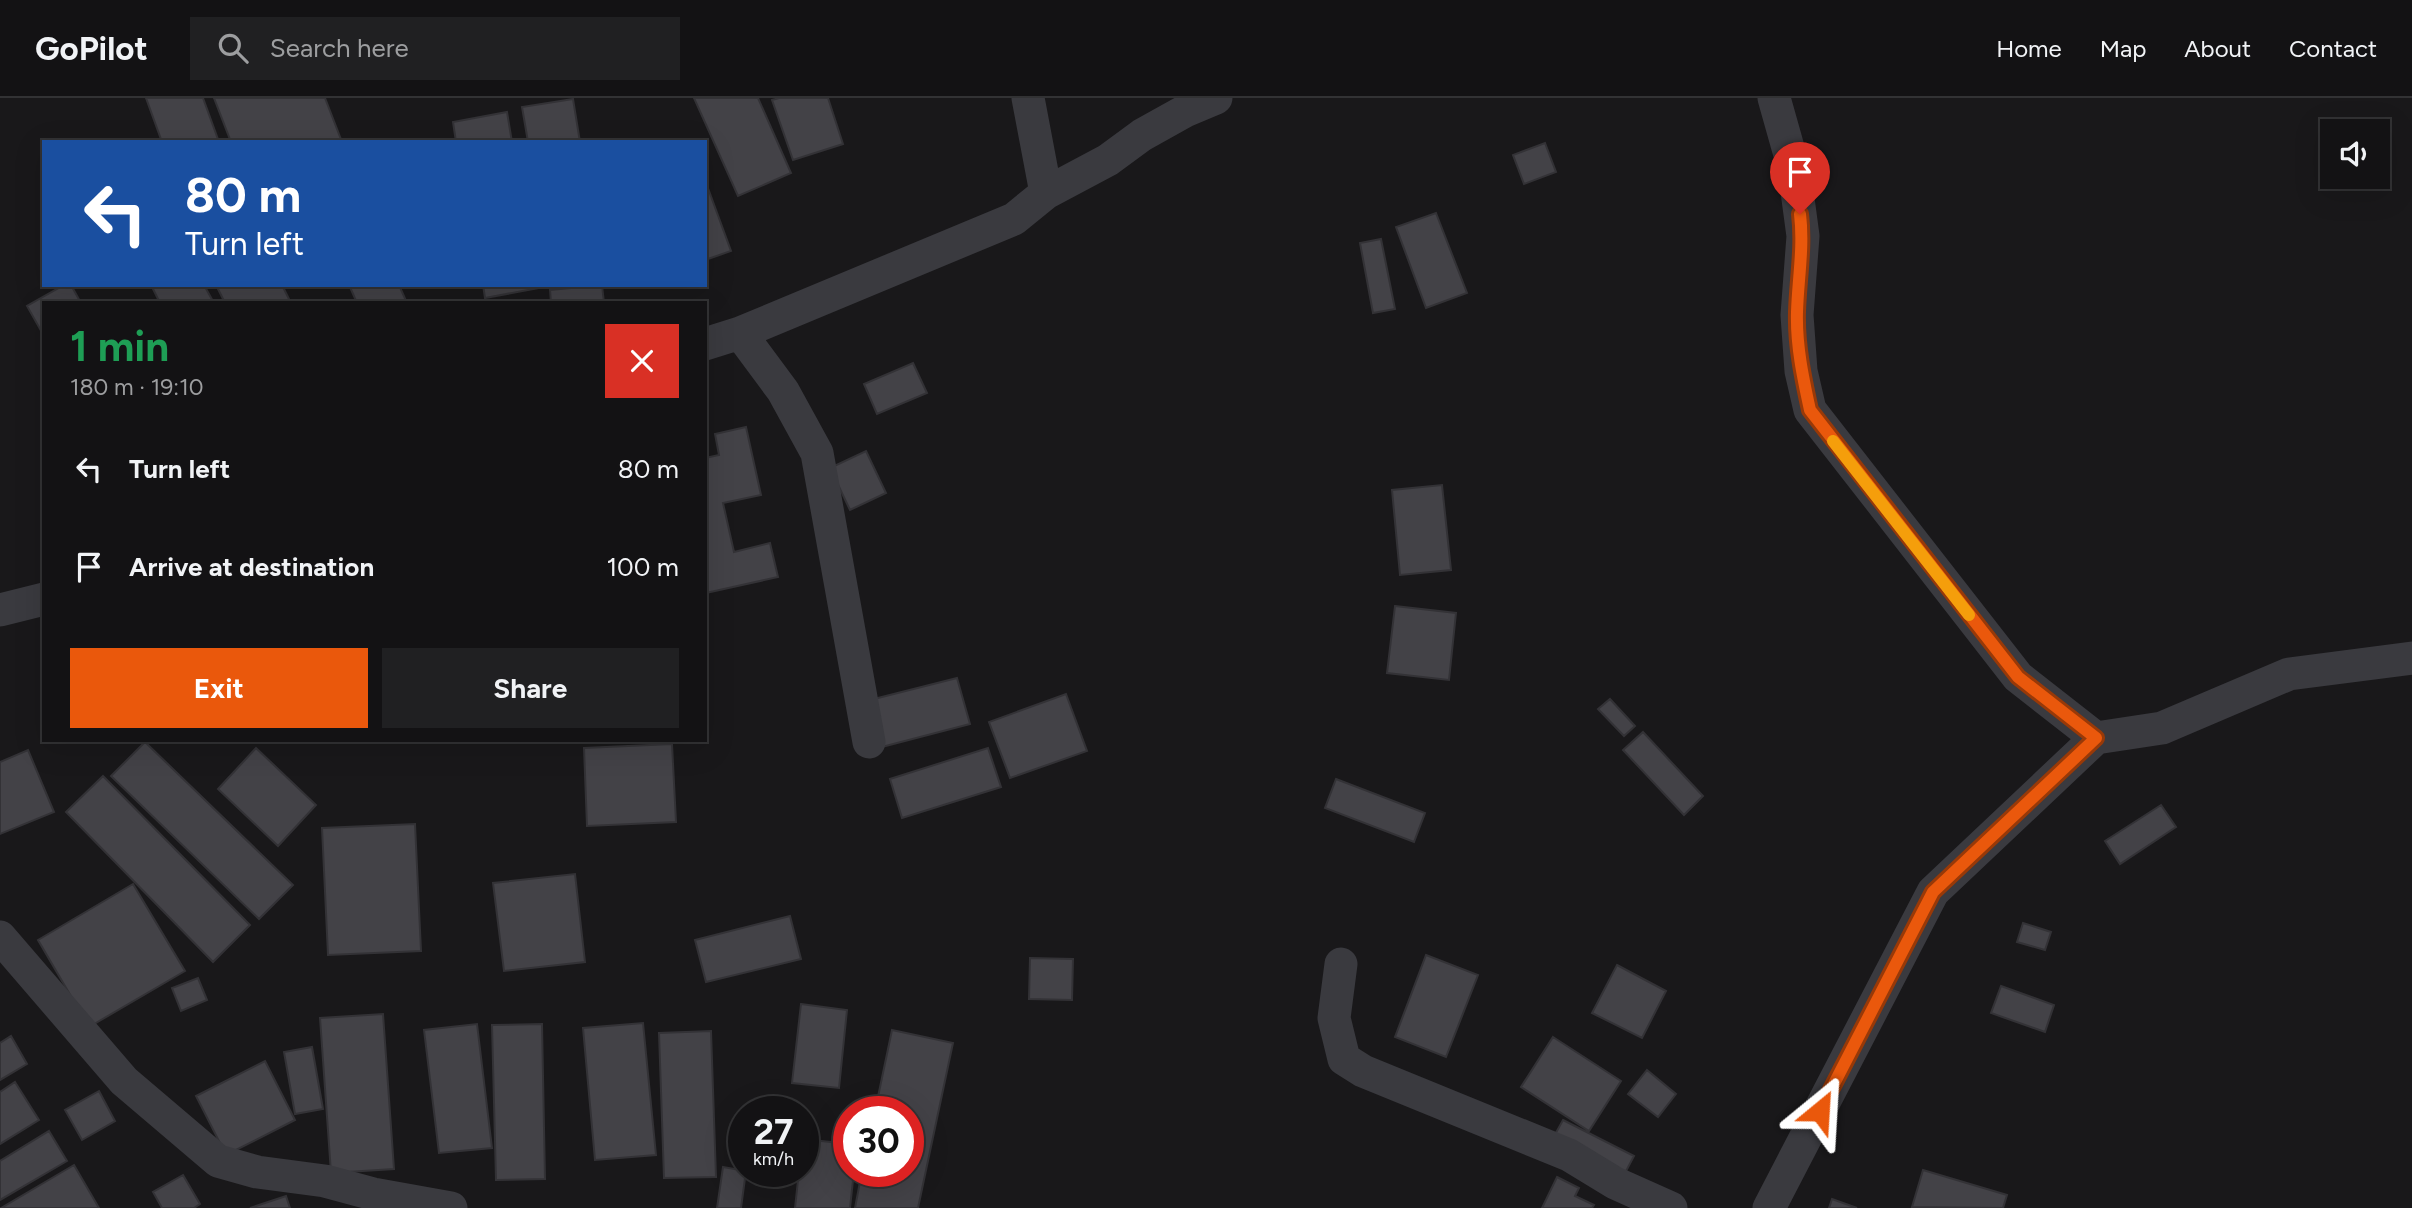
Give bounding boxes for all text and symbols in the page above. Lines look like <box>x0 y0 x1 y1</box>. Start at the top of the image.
search box <box>190 17 680 80</box>
text: GoPilot <box>35 29 148 68</box>
icon: search <box>214 29 252 67</box>
text: Search here <box>270 32 409 64</box>
text: Home <box>1996 34 2062 63</box>
text: Map <box>2100 34 2146 63</box>
text: About <box>2184 34 2251 63</box>
text: Contact <box>2289 34 2377 63</box>
map controls <box>2320 119 2390 189</box>
button: sound <box>2320 119 2390 189</box>
pin <box>1770 142 1830 214</box>
icon: arrive <box>1781 153 1819 191</box>
text: 80 m <box>185 165 301 224</box>
icon: left <box>70 168 161 259</box>
text: Turn left <box>185 225 304 263</box>
text: 1 min <box>70 321 169 372</box>
button: close <box>605 324 679 398</box>
text: 180 m · 19:10 <box>70 373 203 401</box>
icon: left <box>70 450 108 488</box>
text: Turn left <box>129 453 230 485</box>
text: 80 m <box>618 453 679 485</box>
icon: arrive <box>70 548 108 586</box>
text: Arrive at destination <box>129 551 374 583</box>
text: 100 m <box>606 551 679 583</box>
button: Exit <box>70 648 368 728</box>
button: Share <box>382 648 679 728</box>
position arrow <box>1783 1074 1857 1148</box>
speed limit sign: 30 <box>833 1096 924 1187</box>
text: 27 <box>754 1111 793 1153</box>
text: km/h <box>753 1148 794 1170</box>

